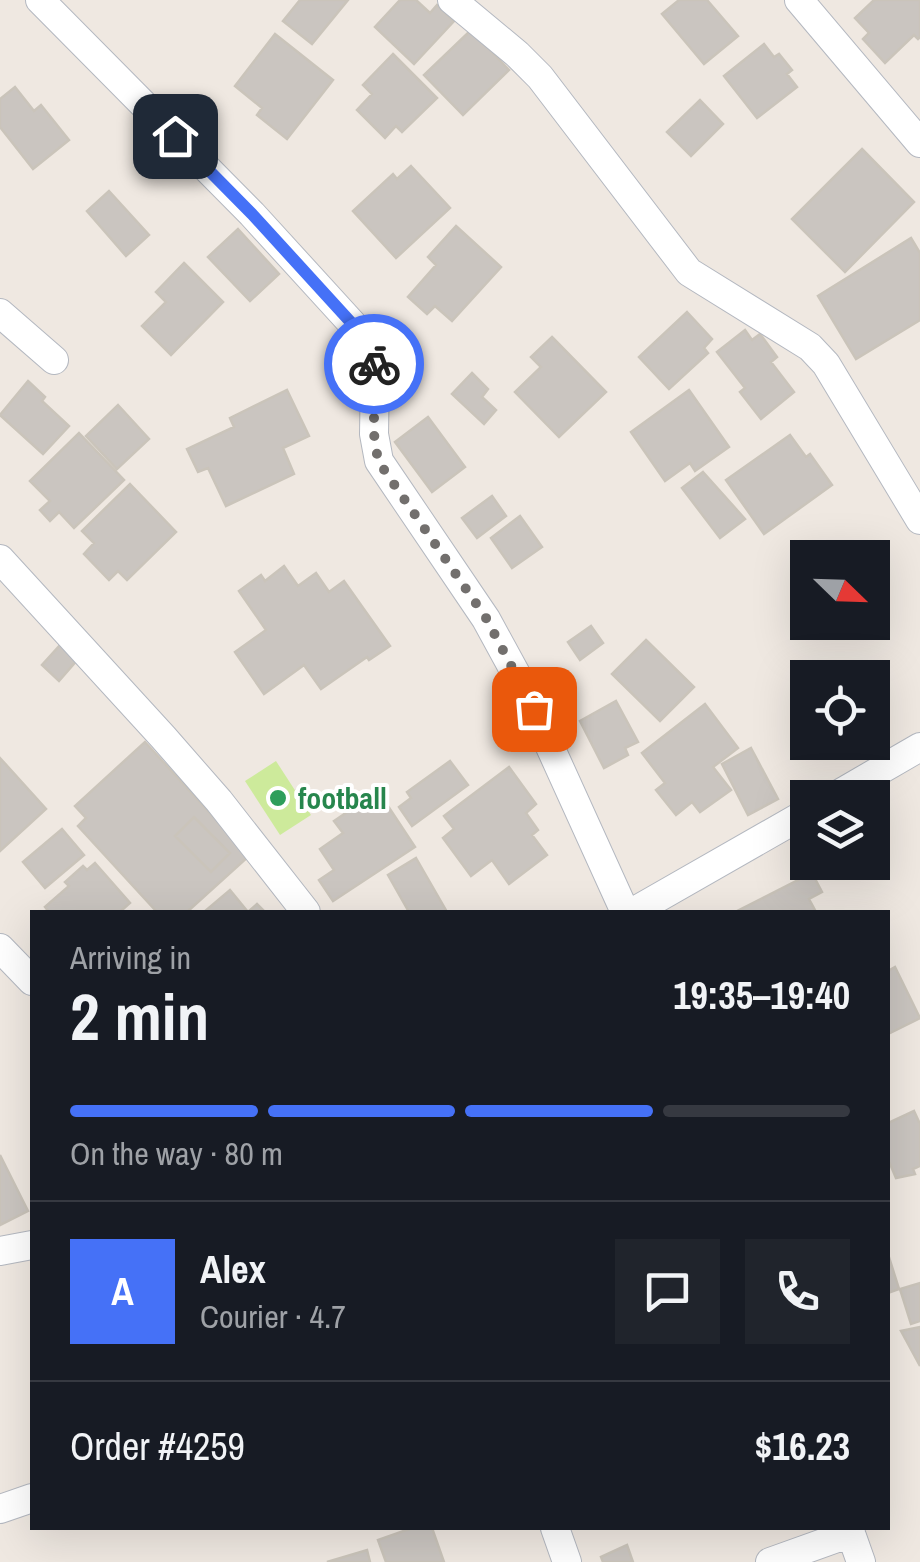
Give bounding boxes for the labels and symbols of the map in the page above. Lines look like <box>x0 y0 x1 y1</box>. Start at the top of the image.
pin <box>133 94 218 179</box>
courier <box>324 314 424 414</box>
north arrow <box>790 540 890 640</box>
pin <box>492 667 577 752</box>
place label: football <box>298 778 387 818</box>
marker: football <box>267 787 289 809</box>

